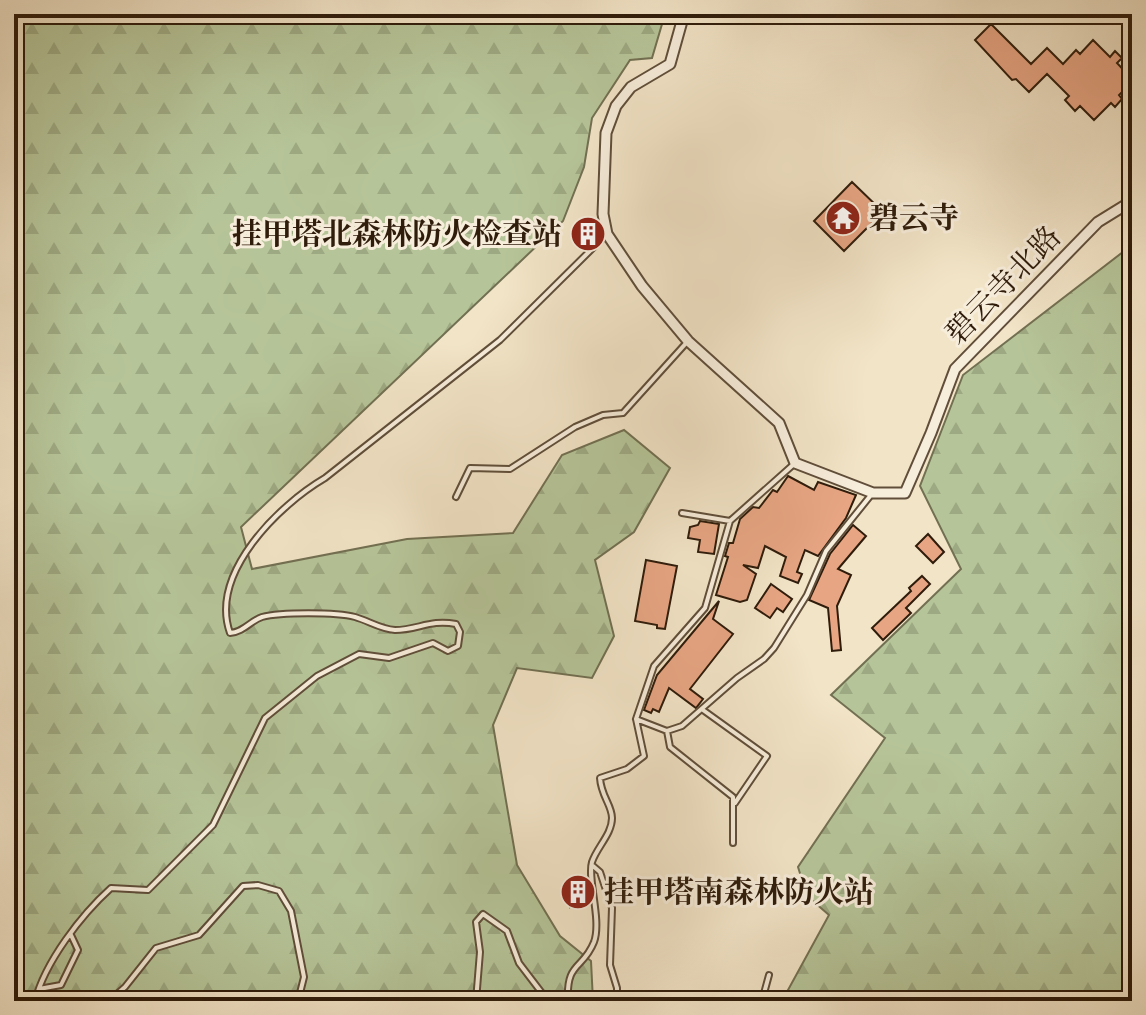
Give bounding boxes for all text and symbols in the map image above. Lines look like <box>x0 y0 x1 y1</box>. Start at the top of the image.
temple icon: 碧云寺 <box>824 199 862 237</box>
place label: 碧云寺 <box>869 200 959 237</box>
building icon: 挂甲塔北森林防火检查站 <box>569 215 607 253</box>
place label: 挂甲塔北森林防火检查站 <box>232 216 562 253</box>
street label: 碧云寺北路 <box>938 219 1069 352</box>
building icon: 挂甲塔南森林防火站 <box>559 873 597 911</box>
place label: 挂甲塔南森林防火站 <box>604 874 874 911</box>

